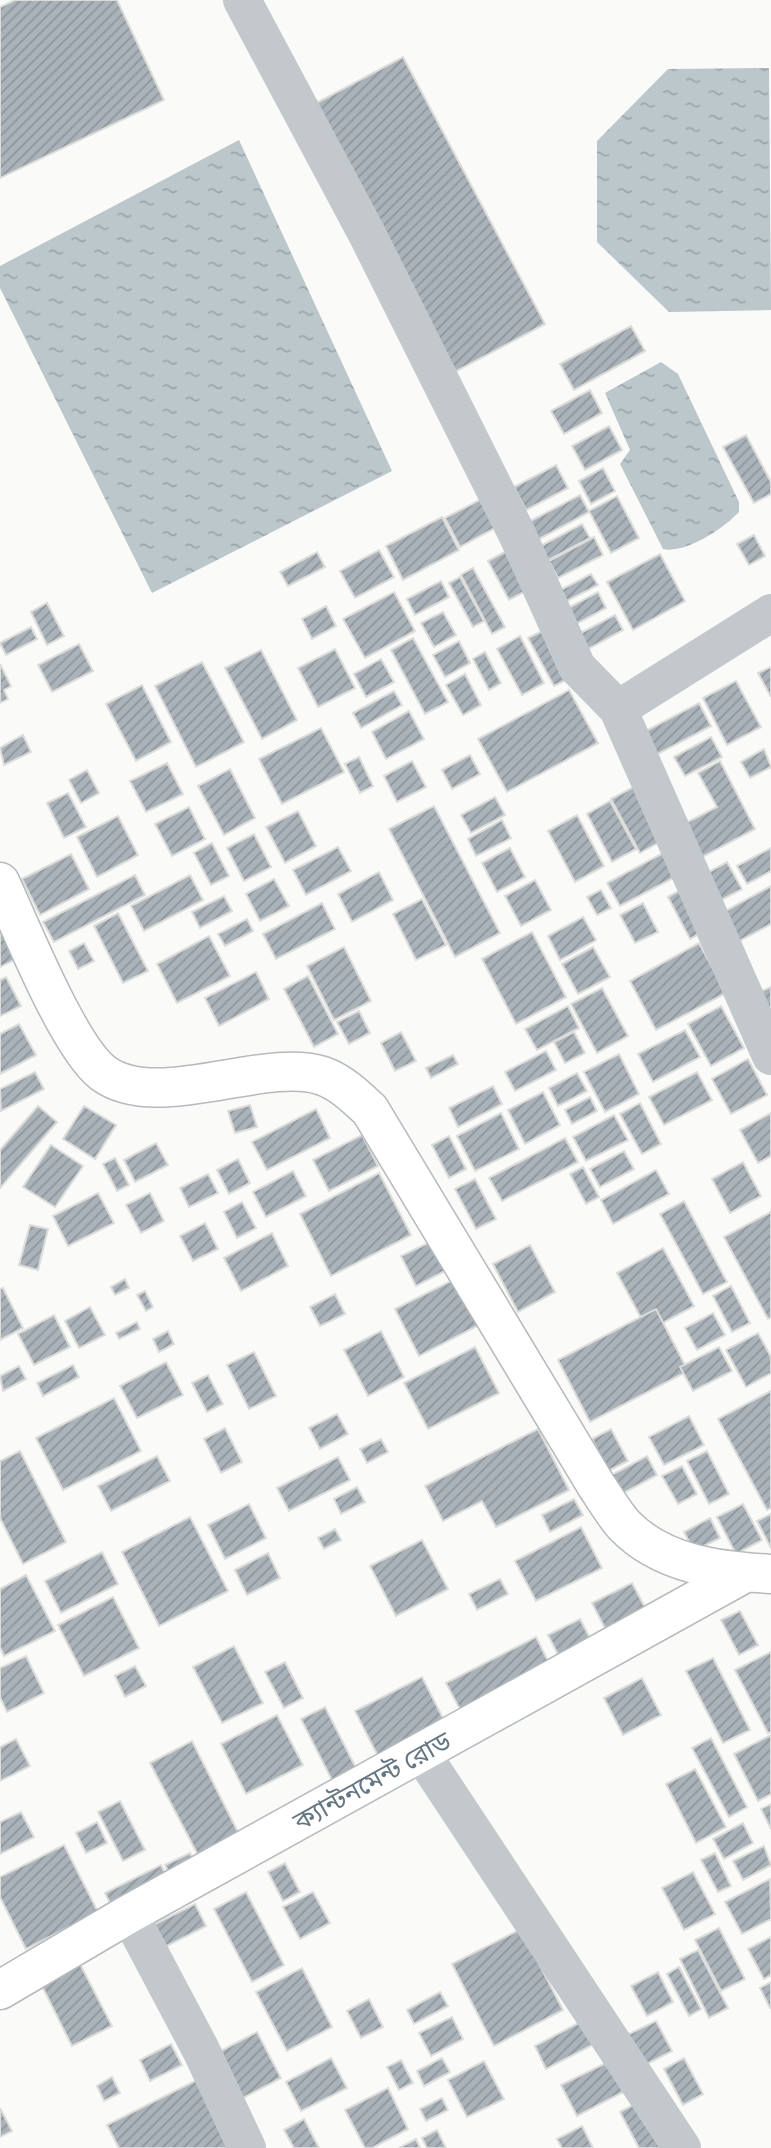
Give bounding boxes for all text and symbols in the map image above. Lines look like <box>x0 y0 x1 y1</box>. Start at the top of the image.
street label: ক্যান্টনমেন্ট রোড <box>287 1724 457 1838</box>

